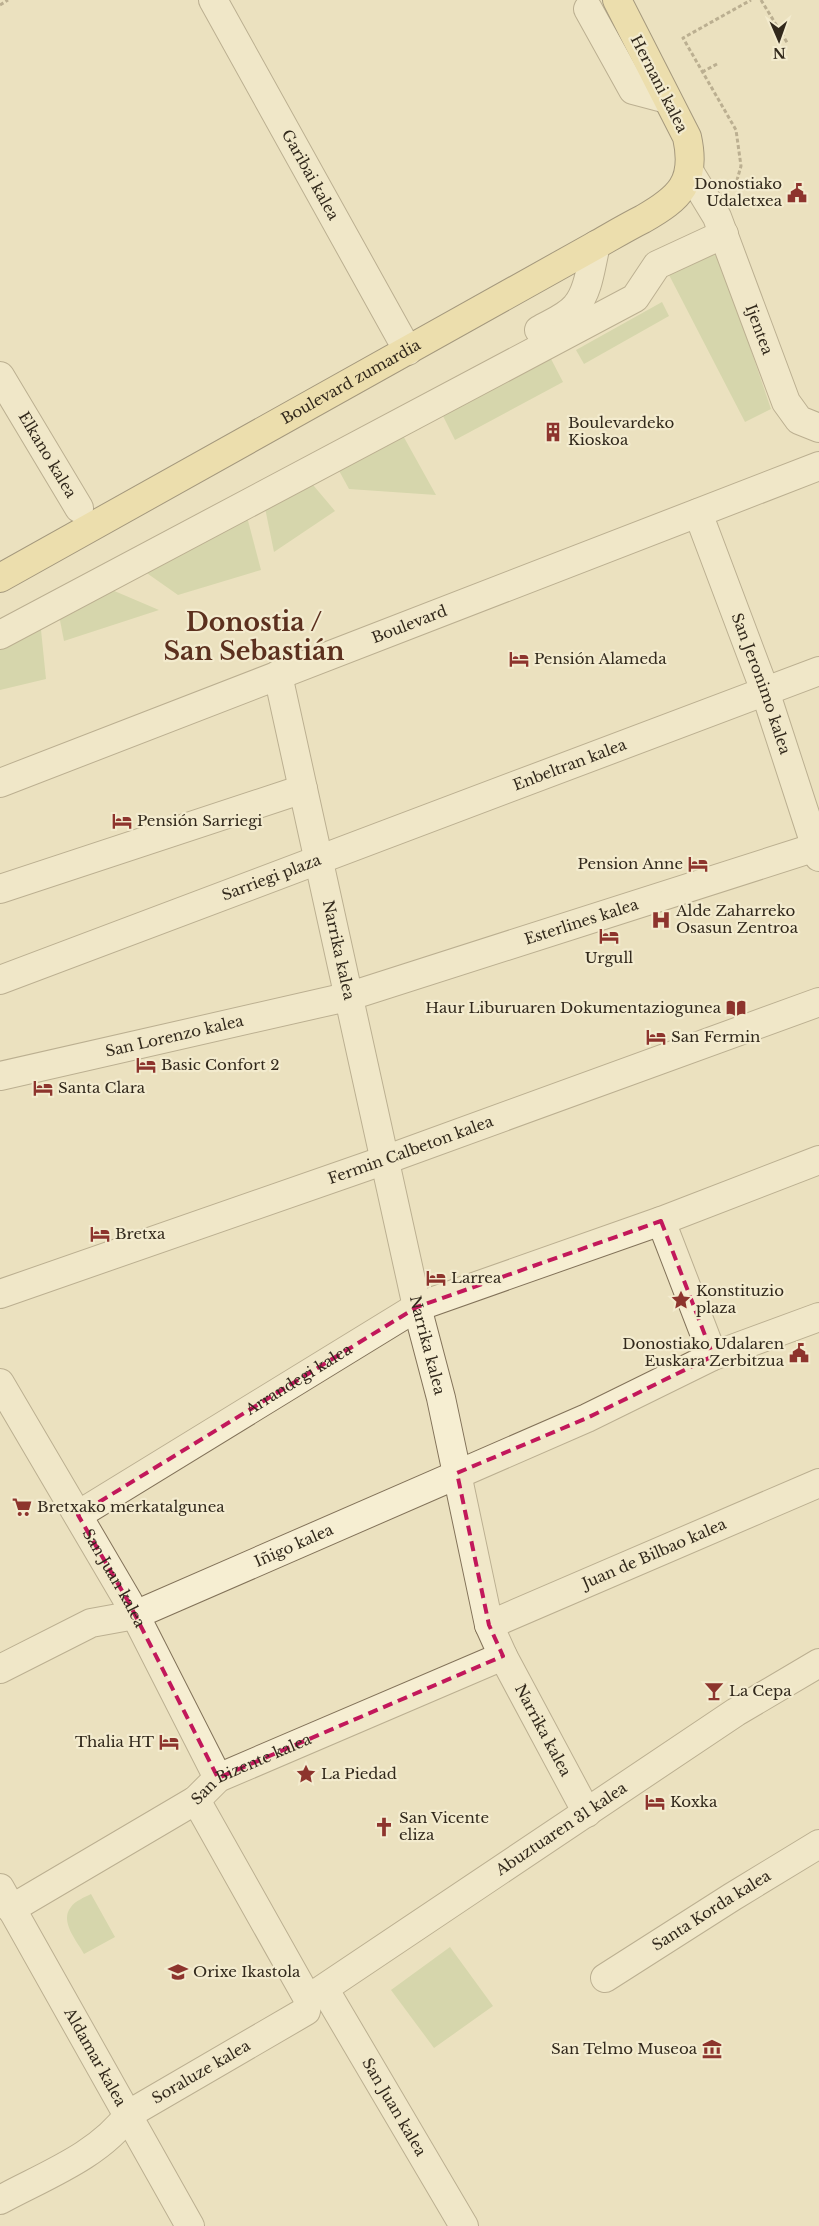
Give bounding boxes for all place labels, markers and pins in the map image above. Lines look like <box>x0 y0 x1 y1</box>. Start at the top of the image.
place label: Donostiako Udaletxea <box>694 174 783 210</box>
public building icon: Donostiako Udaletxea <box>786 182 808 204</box>
place label: Boulevardeko Kioskoa <box>568 413 674 449</box>
building icon: Boulevardeko Kioskoa <box>542 421 564 443</box>
hotel icon: Pensión Alameda <box>508 648 530 670</box>
place label: Pensión Alameda <box>534 649 667 668</box>
hotel icon: Pensión Sarriegi <box>111 810 133 832</box>
place label: Pensión Sarriegi <box>137 811 262 830</box>
hotel icon: Pension Anne <box>687 853 709 875</box>
place label: Pension Anne <box>578 854 683 873</box>
place label: Alde Zaharreko Osasun Zentroa <box>675 901 799 937</box>
hospital icon: Alde Zaharreko Osasun Zentroa <box>650 909 672 931</box>
hotel icon: Urgull <box>598 925 620 947</box>
place label: Urgull <box>585 948 633 967</box>
library icon: Haur Liburuaren Dokumentaziogunea <box>725 997 747 1019</box>
place label: Haur Liburuaren Dokumentaziogunea <box>425 998 722 1017</box>
hotel icon: San Fermin <box>645 1026 667 1048</box>
place label: San Fermin <box>671 1027 760 1046</box>
hotel icon: Basic Confort 2 <box>135 1054 157 1076</box>
place label: Basic Confort 2 <box>161 1055 279 1074</box>
hotel icon: Santa Clara <box>32 1077 54 1099</box>
place label: Santa Clara <box>58 1078 146 1097</box>
hotel icon: Bretxa <box>89 1223 111 1245</box>
place label: Bretxa <box>115 1224 166 1243</box>
hotel icon: Larrea <box>425 1267 447 1289</box>
place label: Larrea <box>451 1268 502 1287</box>
place label: Konstituzio plaza <box>696 1281 784 1317</box>
place icon: Konstituzio plaza <box>670 1289 692 1311</box>
place label: Donostiako Udalaren Euskara Zerbitzua <box>622 1334 785 1370</box>
public building icon: Donostiako Udalaren Euskara Zerbitzua <box>788 1342 810 1364</box>
supermarket icon: Bretxako merkatalgunea <box>11 1496 33 1518</box>
place label: Bretxako merkatalgunea <box>37 1497 225 1516</box>
bar icon: La Cepa <box>703 1680 725 1702</box>
place label: La Cepa <box>729 1681 792 1700</box>
hotel icon: Thalia HT <box>158 1731 180 1753</box>
place label: Thalia HT <box>75 1732 154 1751</box>
place icon: La Piedad <box>295 1763 317 1785</box>
place label: La Piedad <box>321 1764 397 1783</box>
hotel icon: Koxka <box>644 1791 666 1813</box>
place label: Koxka <box>670 1792 718 1811</box>
place label: San Vicente eliza <box>399 1808 489 1844</box>
church icon: San Vicente eliza <box>373 1816 395 1838</box>
school or university icon: Orixe Ikastola <box>167 1961 189 1983</box>
place label: Orixe Ikastola <box>193 1962 301 1981</box>
museum icon: San Telmo Museoa <box>701 2038 723 2060</box>
place label: San Telmo Museoa <box>551 2039 698 2058</box>

